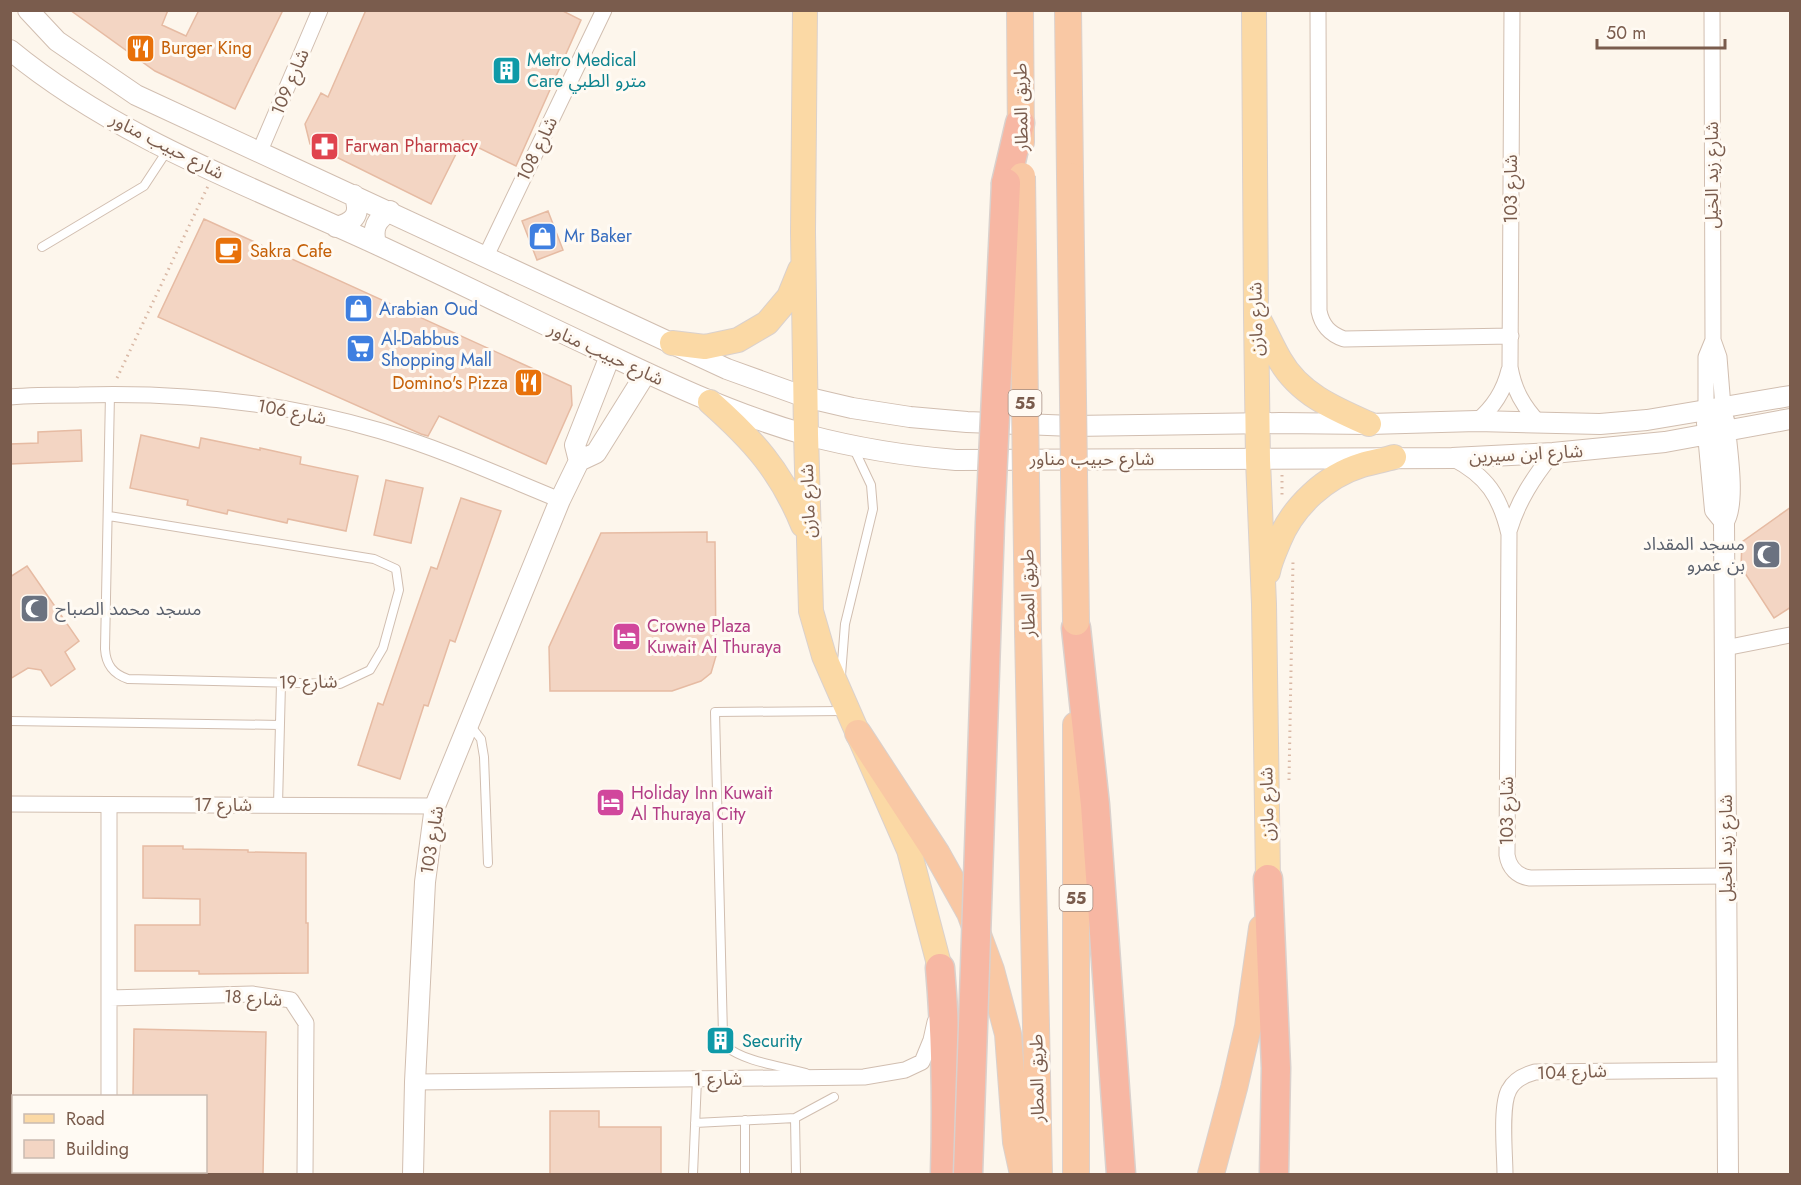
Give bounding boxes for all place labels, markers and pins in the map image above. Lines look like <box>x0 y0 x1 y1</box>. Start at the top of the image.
restaurant icon: Burger King <box>124 32 156 64</box>
place label: Burger King <box>161 35 252 61</box>
place label: Metro Medical Care مترو الطبي <box>527 47 646 94</box>
building icon: Metro Medical Care مترو الطبي <box>490 54 522 86</box>
pharmacy icon: Farwan Pharmacy <box>308 130 340 162</box>
place label: Farwan Pharmacy <box>345 133 478 159</box>
shop icon: Mr Baker <box>527 220 559 252</box>
place label: Mr Baker <box>564 223 633 249</box>
cafe icon: Sakra Cafe <box>213 235 245 267</box>
place label: Sakra Cafe <box>250 238 332 264</box>
shop icon: Arabian Oud <box>342 293 374 325</box>
place label: Arabian Oud <box>379 296 478 322</box>
place label: Al-Dabbus Shopping Mall <box>381 326 492 373</box>
supermarket icon: Al-Dabbus Shopping Mall <box>344 333 376 365</box>
restaurant icon: Domino's Pizza <box>513 367 545 399</box>
place label: Domino's Pizza <box>392 370 508 396</box>
place label: مسجد المقداد بن عمرو <box>1643 531 1745 578</box>
mosque icon: مسجد المقداد بن عمرو <box>1750 538 1782 570</box>
mosque icon: مسجد محمد الصباح <box>18 593 50 625</box>
place label: مسجد محمد الصباح <box>55 596 201 622</box>
place label: Crowne Plaza Kuwait Al Thuraya <box>647 613 781 660</box>
hotel icon: Crowne Plaza Kuwait Al Thuraya <box>610 620 642 652</box>
place label: Holiday Inn Kuwait Al Thuraya City <box>631 780 773 827</box>
hotel icon: Holiday Inn Kuwait Al Thuraya City <box>594 787 626 819</box>
building icon: Security <box>705 1025 737 1057</box>
place label: Security <box>742 1028 802 1054</box>

